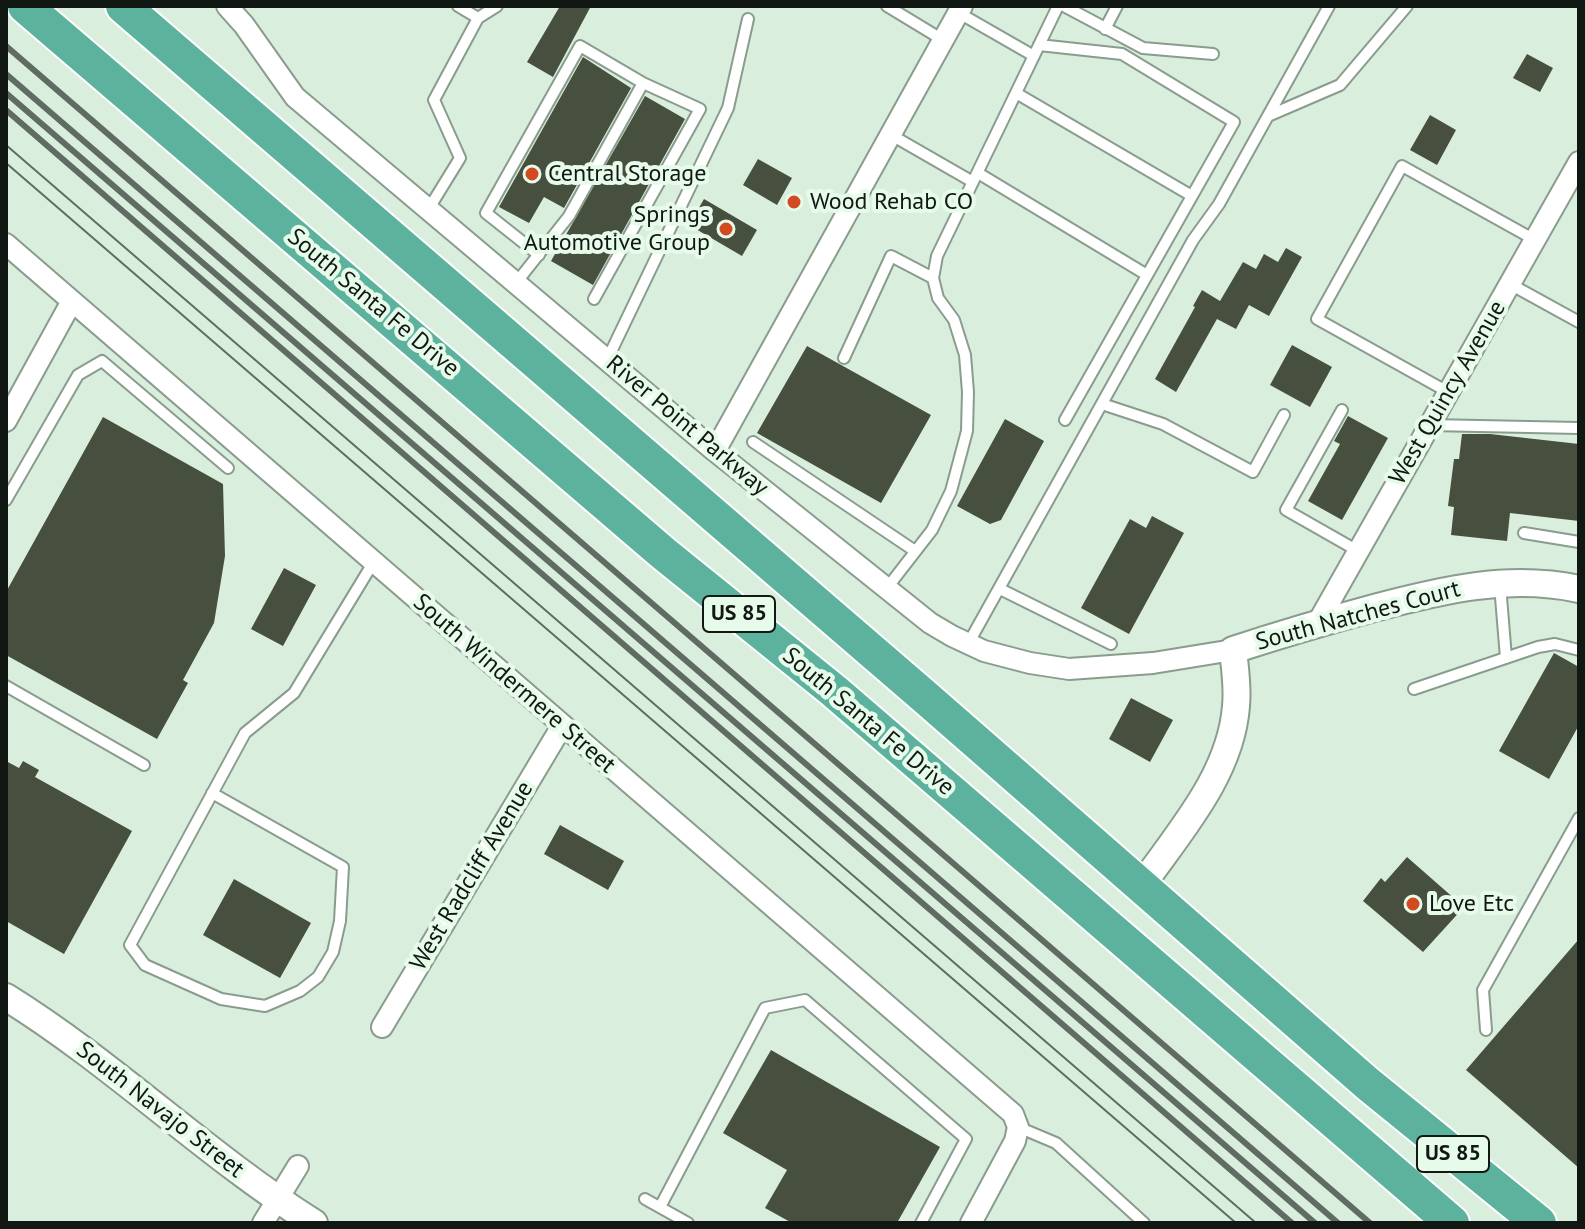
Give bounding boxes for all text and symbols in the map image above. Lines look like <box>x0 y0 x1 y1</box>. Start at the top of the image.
place label: Central Storage <box>548 160 706 188</box>
marker: Central Storage <box>523 165 541 183</box>
place label: Wood Rehab CO <box>810 188 973 216</box>
marker: Wood Rehab CO <box>785 193 803 211</box>
place label: Springs Automotive Group <box>524 201 710 257</box>
marker: Springs Automotive Group <box>717 220 735 238</box>
street label: South Santa Fe Drive <box>281 223 465 383</box>
street label: West Quincy Avenue <box>1384 296 1512 490</box>
street label: River Point Parkway <box>600 350 774 502</box>
street label: South Natches Court <box>1253 575 1463 657</box>
street label: South Windermere Street <box>407 588 621 780</box>
road number: US 85 <box>703 596 775 632</box>
street label: South Santa Fe Drive <box>776 642 960 802</box>
street label: West Radcliff Avenue <box>404 776 540 976</box>
place label: Love Etc <box>1429 890 1514 918</box>
marker: Love Etc <box>1404 895 1422 913</box>
street label: South Navajo Street <box>70 1036 250 1184</box>
road number: US 85 <box>1417 1136 1489 1172</box>

